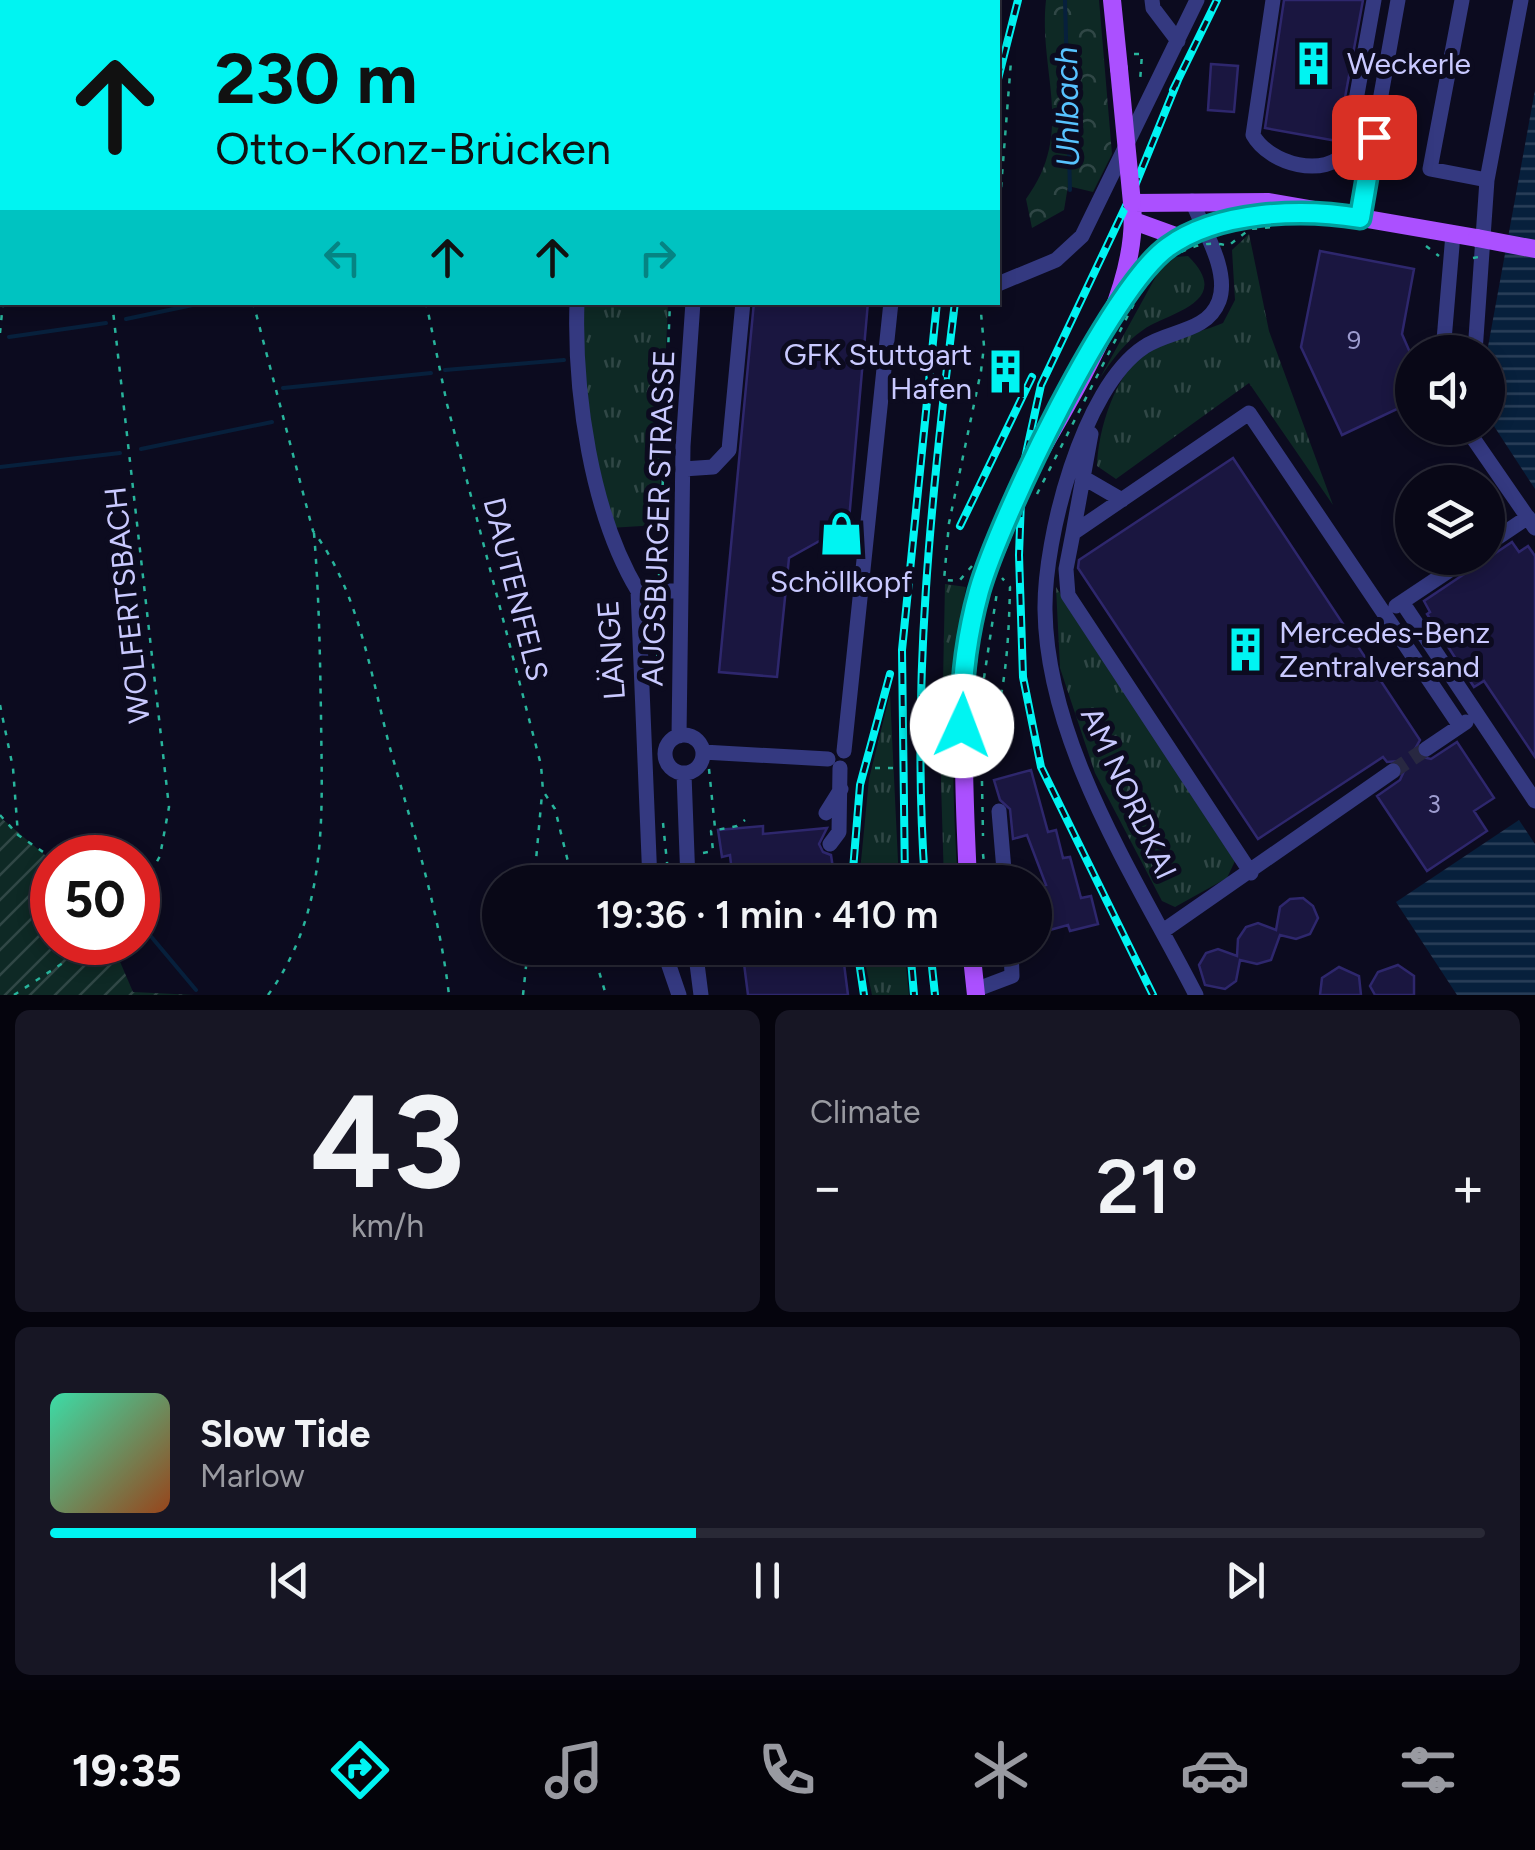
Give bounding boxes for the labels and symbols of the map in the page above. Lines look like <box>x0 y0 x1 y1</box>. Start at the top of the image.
building icon: Weckerle <box>1290 39 1338 87</box>
place label: Weckerle <box>1347 45 1471 82</box>
water label: Uhlbach <box>1047 46 1087 168</box>
pin <box>1332 95 1417 180</box>
house number: 9 <box>1347 325 1361 355</box>
place label: GFK Stuttgart Hafen <box>784 336 972 407</box>
building icon: GFK Stuttgart Hafen <box>981 347 1029 395</box>
street label: AUGSBURGER STRASSE <box>634 349 682 687</box>
street label: WOLFERTSBACH <box>96 485 158 725</box>
street label: DAUTENFELS <box>475 494 557 684</box>
shop icon: Schöllkopf <box>817 510 865 558</box>
place label: Schöllkopf <box>770 563 912 600</box>
street label: LÄNGE <box>589 599 633 701</box>
place label: Mercedes-Benz Zentralversand <box>1279 614 1490 685</box>
building icon: Mercedes-Benz Zentralversand <box>1222 625 1270 673</box>
position arrow <box>910 674 1014 778</box>
street label: AM NORDKAI <box>1073 701 1185 885</box>
house number: 3 <box>1427 789 1441 819</box>
speed limit sign: 50 <box>30 835 160 965</box>

